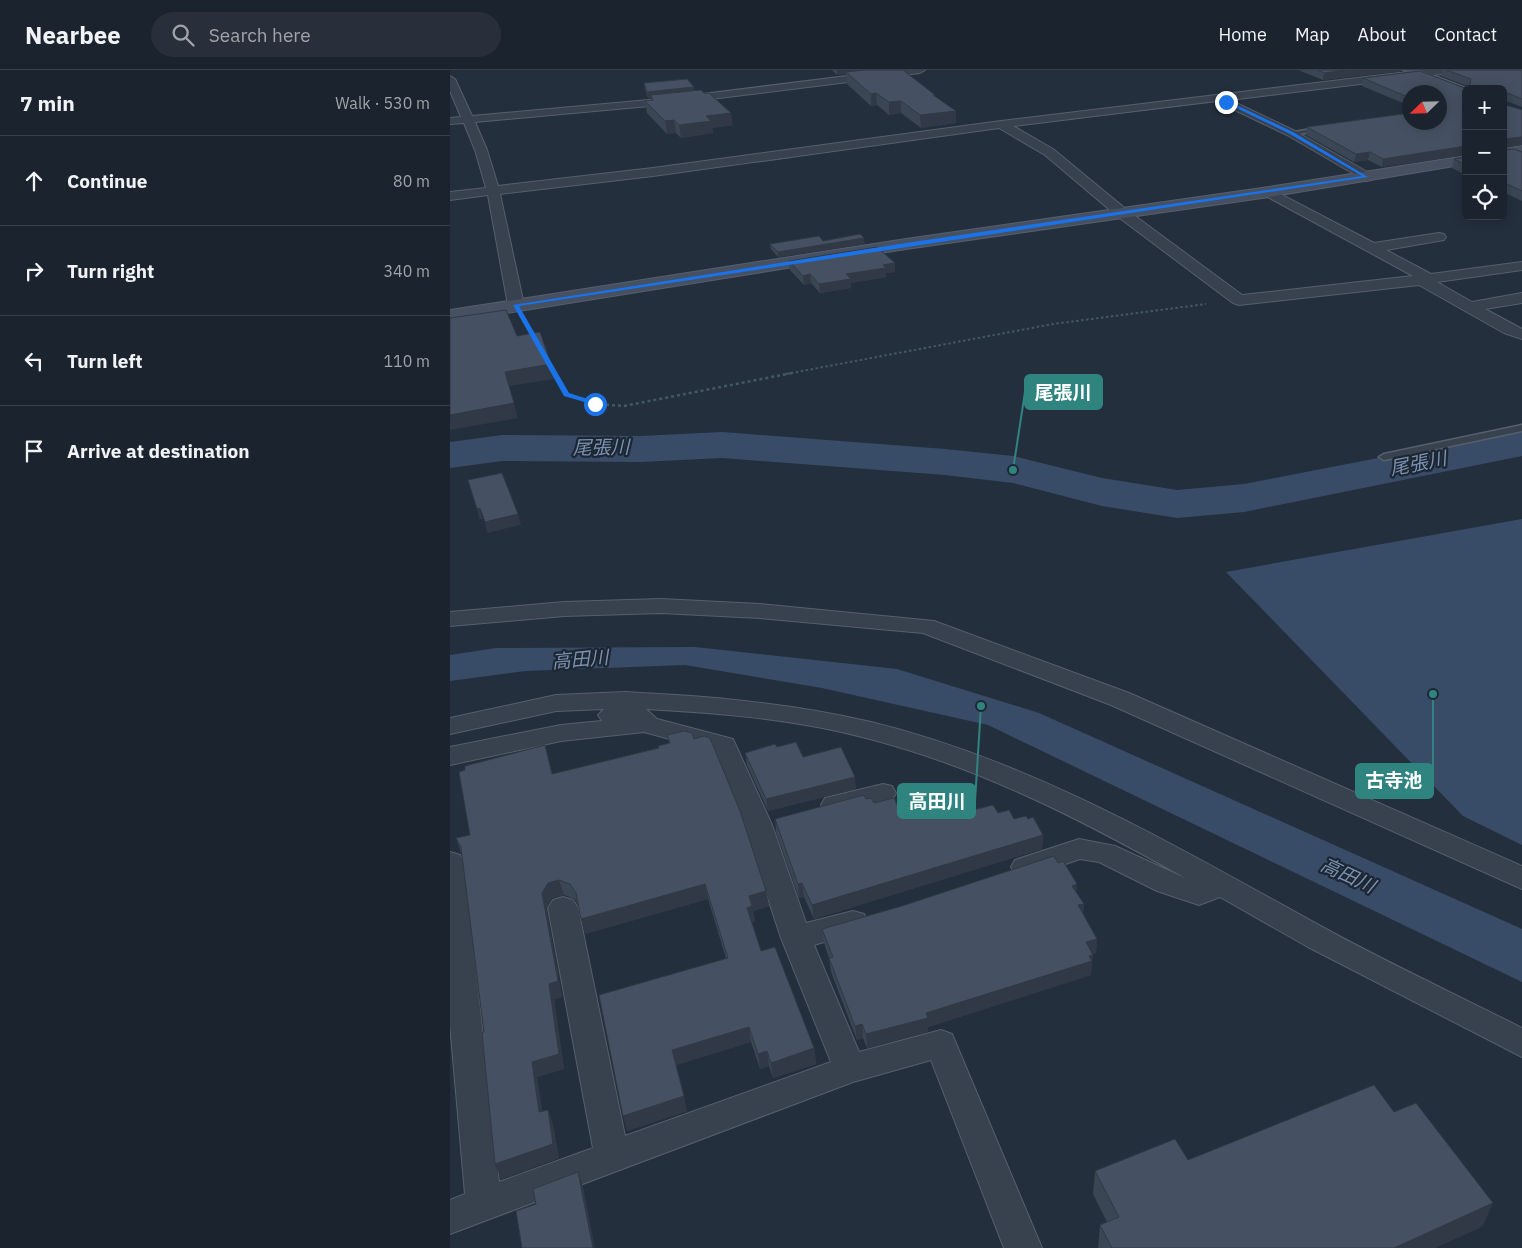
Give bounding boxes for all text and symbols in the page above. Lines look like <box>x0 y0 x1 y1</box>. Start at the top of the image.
search box <box>151 12 501 57</box>
text: Nearbee <box>25 19 121 51</box>
icon: search <box>169 21 197 49</box>
text: Search here <box>209 23 311 47</box>
text: Home <box>1219 23 1267 46</box>
text: Map <box>1295 23 1330 46</box>
text: About <box>1358 23 1406 46</box>
text: Contact <box>1434 23 1497 46</box>
north arrow <box>1402 85 1447 130</box>
map controls <box>1462 85 1507 220</box>
button: + <box>1462 85 1507 130</box>
text: 7 min <box>20 89 75 117</box>
route end <box>1215 91 1238 114</box>
text: Walk · 530 m <box>335 93 430 113</box>
button: − <box>1462 130 1507 175</box>
icon: ahead <box>20 167 48 195</box>
text: Continue <box>67 169 147 193</box>
text: 80 m <box>393 171 430 191</box>
button: locate <box>1462 175 1507 220</box>
icon: right <box>20 257 48 285</box>
text: Turn right <box>67 259 154 283</box>
text: 340 m <box>383 261 430 281</box>
icon: left <box>20 347 48 375</box>
text: Turn left <box>67 349 143 373</box>
text: 110 m <box>383 351 430 371</box>
callout: 尾張川 <box>1025 375 1102 409</box>
text: 尾張川 <box>1034 380 1092 404</box>
route start <box>584 393 607 416</box>
water label: 尾張川 <box>572 434 632 459</box>
icon: arrive <box>20 437 48 465</box>
text: Arrive at destination <box>67 439 250 463</box>
water label: 尾張川 <box>1388 445 1450 480</box>
water label: 高田川 <box>551 644 611 673</box>
callout: 古寺池 <box>1356 764 1433 798</box>
text: 古寺池 <box>1365 768 1423 792</box>
callout: 高田川 <box>898 784 975 818</box>
text: 高田川 <box>908 789 966 813</box>
water label: 高田川 <box>1317 852 1381 899</box>

